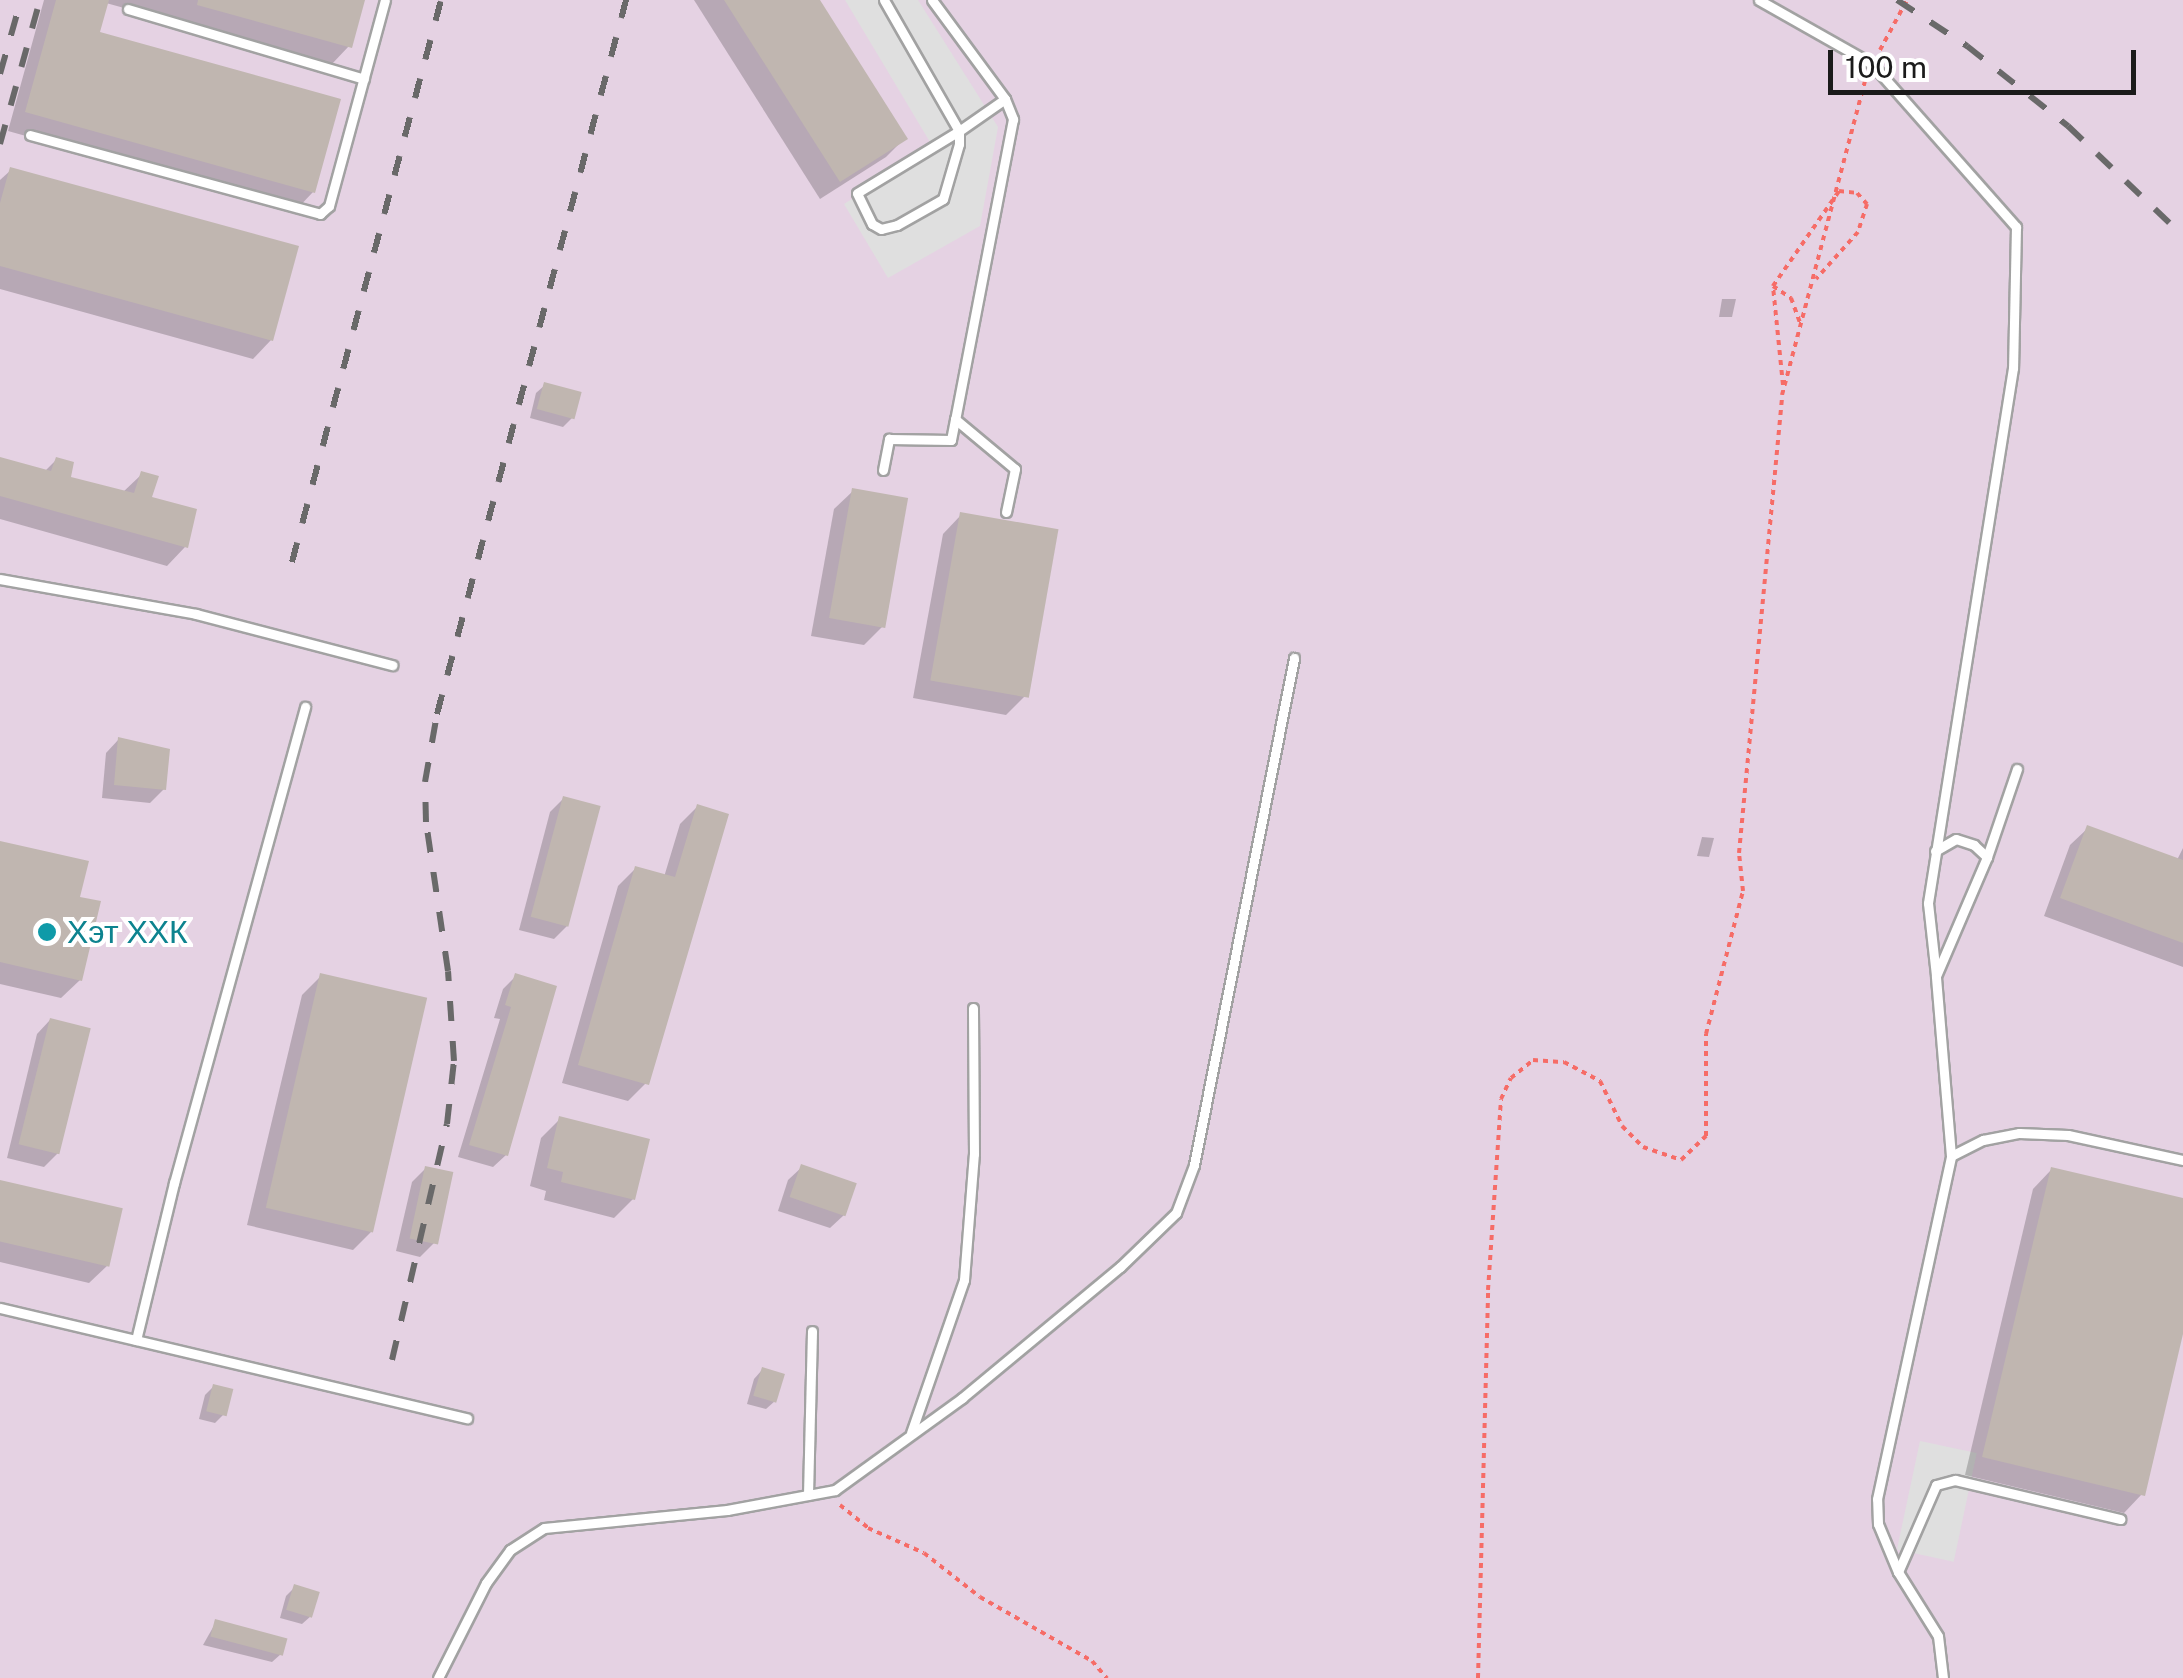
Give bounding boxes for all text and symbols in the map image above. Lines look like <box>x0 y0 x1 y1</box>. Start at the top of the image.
scale bar <box>1833 30 2140 92</box>
text: 100 m <box>1845 49 1927 85</box>
place label: Хэт ХХК <box>67 913 188 951</box>
marker: Хэт ХХК <box>36 921 58 943</box>

